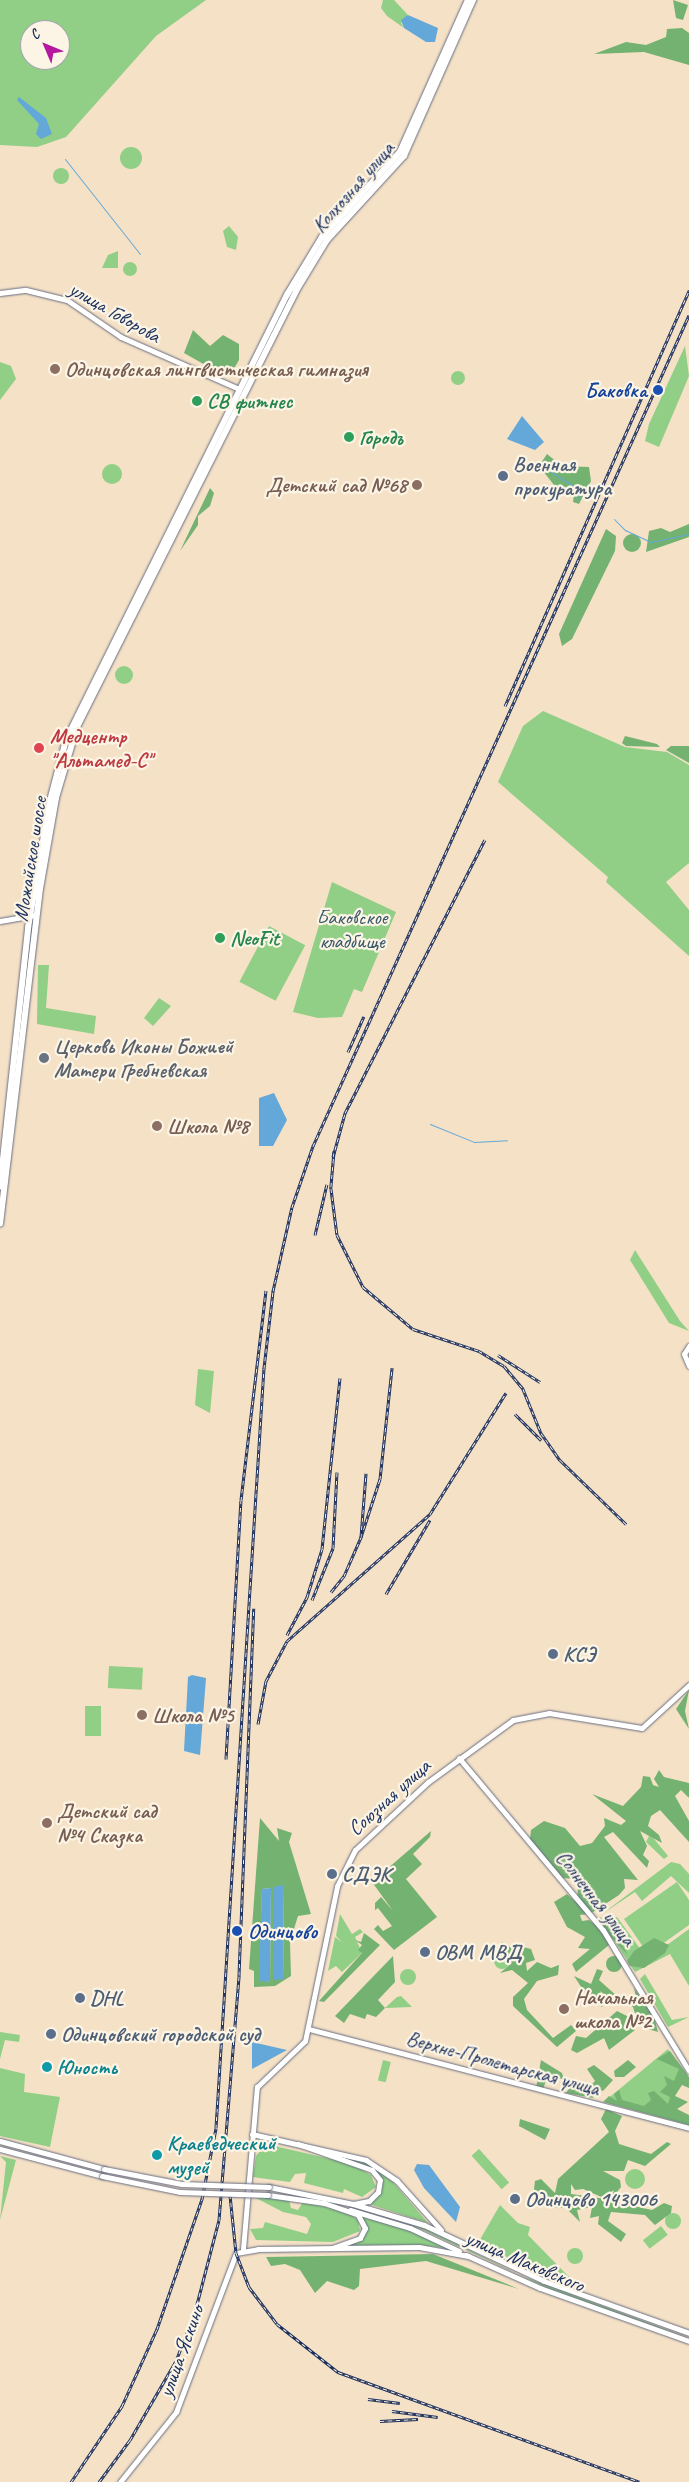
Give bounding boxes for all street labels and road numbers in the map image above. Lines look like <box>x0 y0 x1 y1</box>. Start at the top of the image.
street label: Колхозная улица <box>306 135 400 239</box>
street label: улица Говорова <box>65 276 165 348</box>
street label: Можайское шоссе <box>8 794 52 924</box>
street label: Союзная улица <box>342 1753 436 1841</box>
street label: Солнечная улица <box>550 1844 642 1952</box>
street label: Верхне-Пролетарская улица <box>403 2025 603 2101</box>
street label: улица Маковского <box>462 2225 588 2297</box>
street label: улица Яскино <box>153 2302 209 2400</box>

